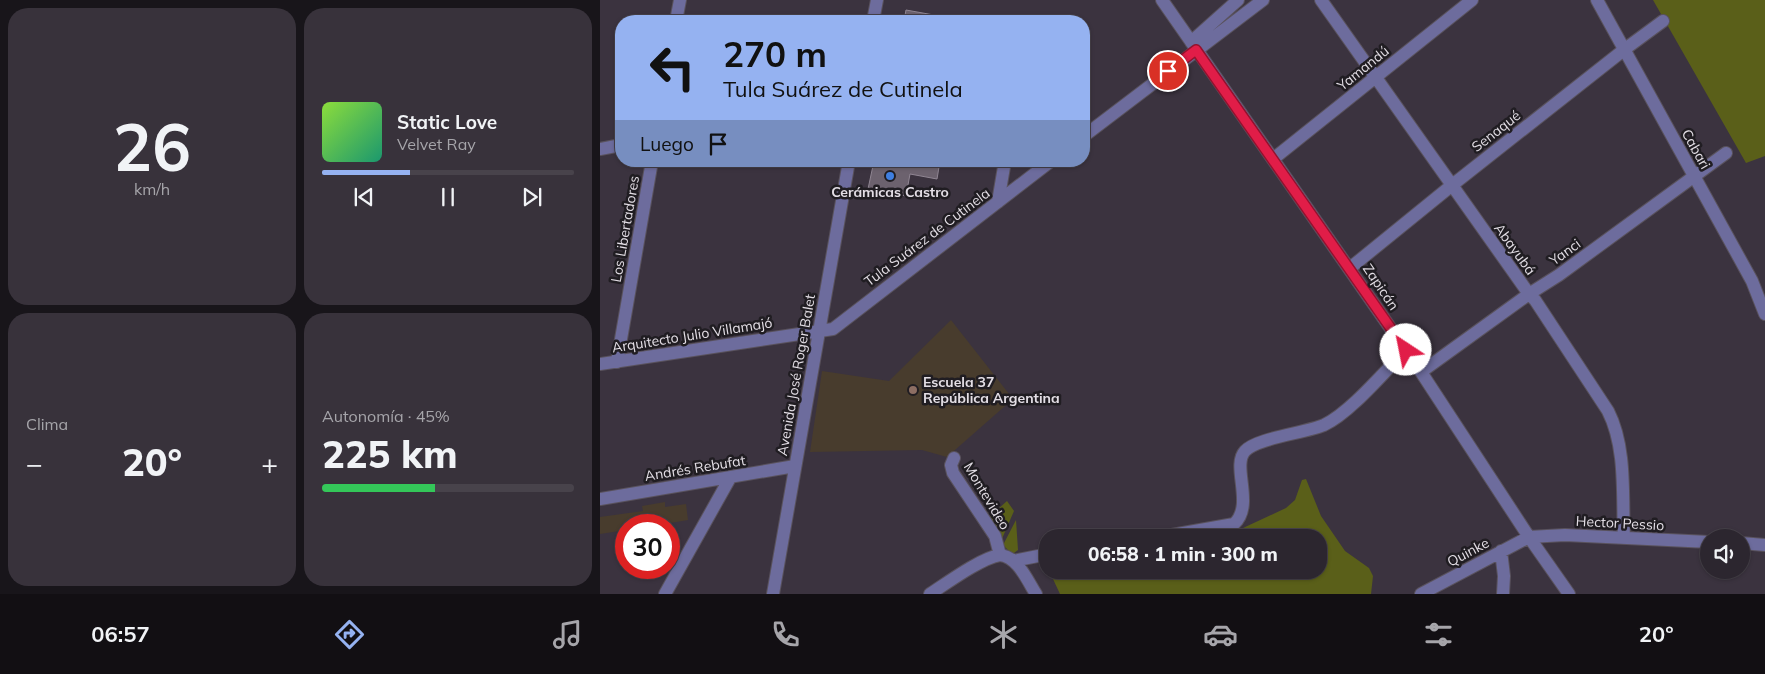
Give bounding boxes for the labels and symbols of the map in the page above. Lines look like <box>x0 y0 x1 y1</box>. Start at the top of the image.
street label: Yamandú <box>1333 42 1392 95</box>
pin <box>1147 50 1189 92</box>
street label: Senaqué <box>1468 106 1524 156</box>
street label: Cabari <box>1678 126 1714 172</box>
marker: Cerámicas Castro <box>884 170 896 182</box>
street label: Los Libertadores <box>607 174 643 284</box>
place label: Cerámicas Castro <box>831 183 949 201</box>
street label: Tula Suárez de Cutinela <box>861 184 993 290</box>
street label: Abayubá <box>1490 220 1540 278</box>
street label: Yanci <box>1545 235 1584 270</box>
street label: Zapicán <box>1359 260 1403 314</box>
street label: Avenida José Roger Balet <box>773 293 819 457</box>
street label: Arquitecto Julio Villamajó <box>611 313 773 357</box>
position arrow <box>1379 323 1431 375</box>
place label: Escuela 37 República Argentina <box>923 373 1060 407</box>
marker: Escuela 37 República Argentina <box>907 384 919 396</box>
street label: Andrés Rebufat <box>643 451 747 485</box>
street label: Montevideo <box>960 459 1014 533</box>
street label: Hector Pessio <box>1575 512 1665 534</box>
speed limit sign: 30 <box>615 514 680 579</box>
street label: Quinke <box>1444 533 1492 571</box>

